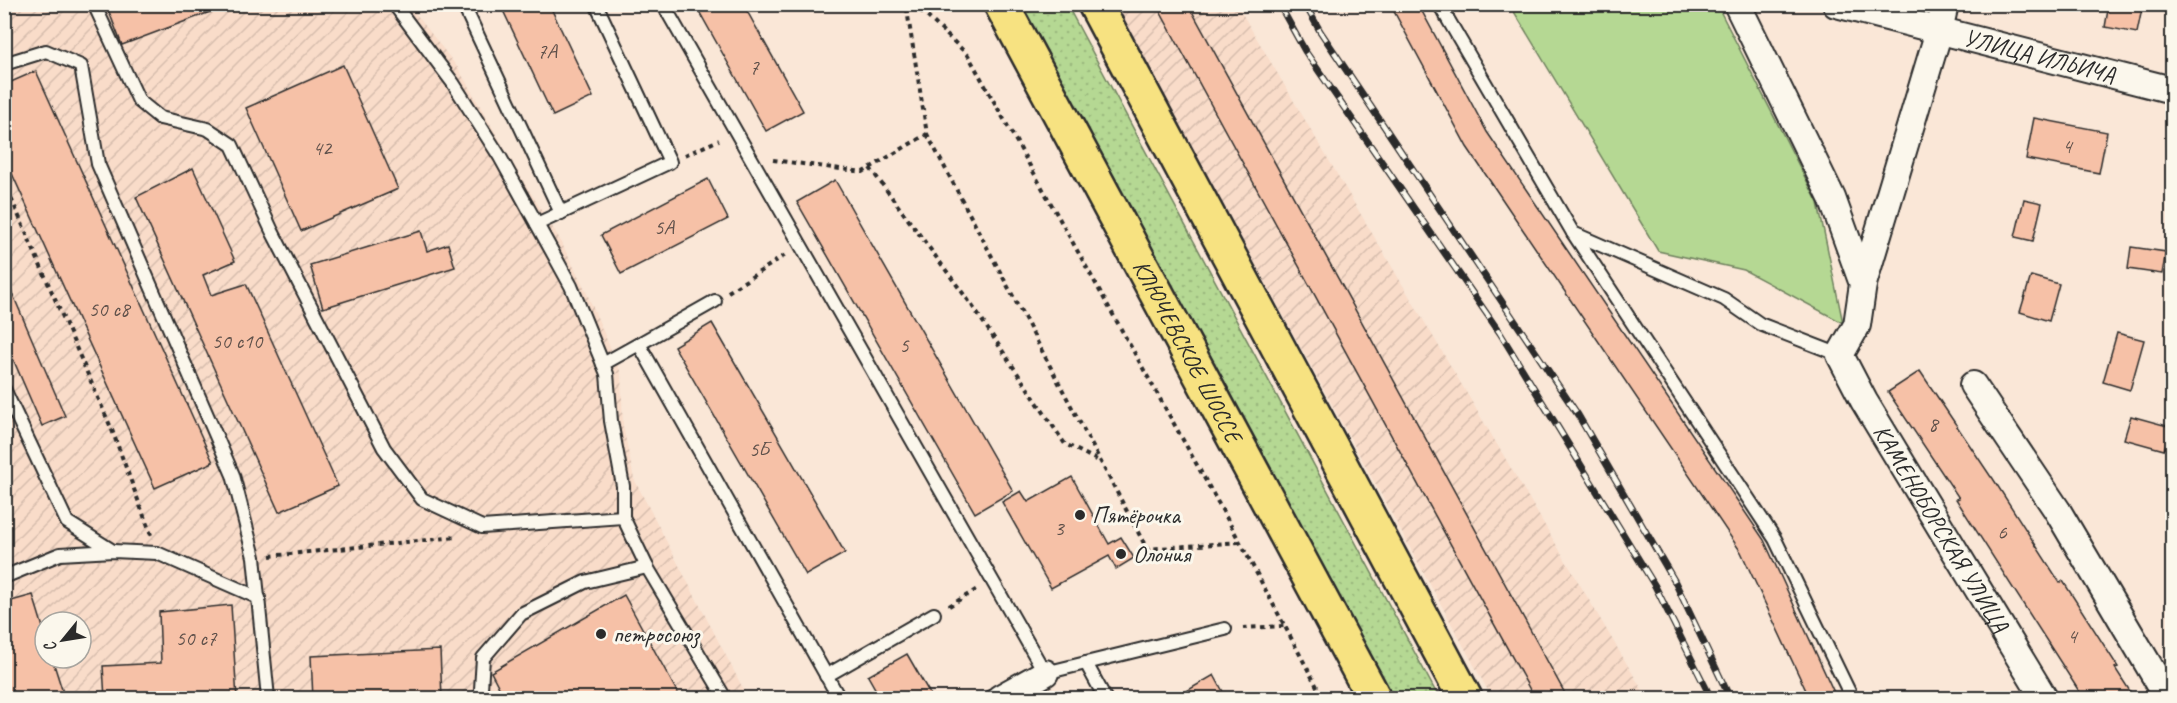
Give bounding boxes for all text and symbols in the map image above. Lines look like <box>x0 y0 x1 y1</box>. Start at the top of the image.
street label: УЛИЦА ИЛЬИЧА <box>1961 22 2119 90</box>
house number: 7А <box>537 38 558 64</box>
house number: 7 <box>749 54 760 80</box>
house number: 4 <box>2062 133 2074 159</box>
house number: 42 <box>313 135 333 161</box>
house number: 5А <box>654 214 675 240</box>
street label: КЛЮЧЕВСКОЕ ШОССЕ <box>1126 255 1250 450</box>
house number: 50 с8 <box>89 296 132 322</box>
house number: 50 с10 <box>212 328 264 354</box>
house number: 5 <box>899 332 910 358</box>
house number: 8 <box>1928 411 1940 437</box>
street label: КАМЕНОБОРСКАЯ УЛИЦА <box>1867 419 2016 638</box>
house number: 5Б <box>749 436 772 462</box>
place label: Пятёрочка <box>1092 500 1181 530</box>
marker: Пятёрочка <box>1073 508 1087 522</box>
house number: 3 <box>1054 515 1065 541</box>
house number: 6 <box>1997 519 2007 545</box>
place label: Олония <box>1133 539 1192 569</box>
marker: Олония <box>1114 547 1128 561</box>
north arrow <box>33 610 93 670</box>
place label: петросоюз <box>613 619 701 649</box>
house number: 4 <box>2067 623 2079 649</box>
house number: 50 с7 <box>176 625 218 651</box>
marker: петросоюз <box>594 627 608 641</box>
text: С <box>39 637 62 655</box>

